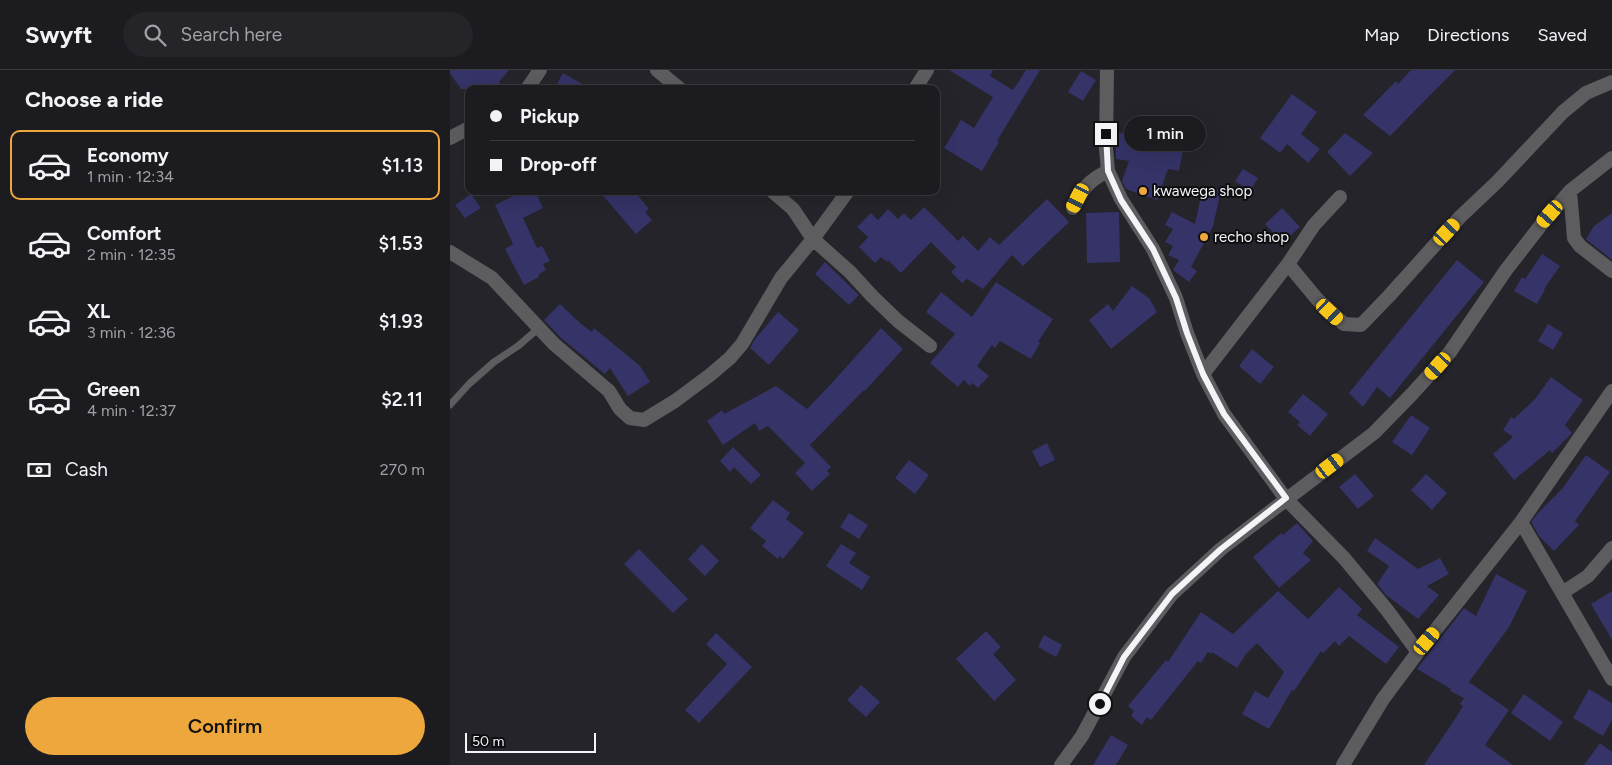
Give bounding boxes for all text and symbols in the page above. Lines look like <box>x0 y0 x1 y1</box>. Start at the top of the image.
search box <box>123 12 473 57</box>
text: Swyft <box>25 20 93 49</box>
icon: search <box>141 21 169 49</box>
text: Search here <box>181 23 282 46</box>
text: Map <box>1364 24 1399 46</box>
text: Directions <box>1427 24 1509 46</box>
text: Saved <box>1537 24 1587 46</box>
text: Choose a ride <box>25 86 163 113</box>
text: Pickup <box>520 105 579 128</box>
callout: 1 min <box>1124 116 1206 152</box>
route end <box>1095 123 1117 145</box>
text: 1 min <box>1146 124 1184 143</box>
icon: car <box>27 143 72 188</box>
text: Economy <box>87 144 169 167</box>
text: Drop-off <box>520 153 597 176</box>
text: $1.13 <box>382 154 423 177</box>
text: 1 min · 12:34 <box>87 167 174 186</box>
car <box>1064 181 1091 215</box>
place label: kwawega shop <box>1153 182 1252 200</box>
marker: kwawega shop <box>1137 185 1149 197</box>
car <box>1534 198 1565 230</box>
car <box>1431 216 1462 248</box>
icon: car <box>27 221 72 266</box>
text: Comfort <box>87 222 162 245</box>
place label: recho shop <box>1214 228 1289 246</box>
marker: recho shop <box>1198 231 1210 243</box>
text: $1.53 <box>379 232 423 255</box>
text: 2 min · 12:35 <box>87 245 176 264</box>
car <box>1313 296 1346 328</box>
icon: car <box>27 299 72 344</box>
text: XL <box>87 300 110 323</box>
text: $1.93 <box>379 310 423 333</box>
text: 3 min · 12:36 <box>87 323 175 342</box>
car <box>1422 350 1453 382</box>
icon: car <box>27 377 72 422</box>
text: Green <box>87 378 140 401</box>
text: $2.11 <box>381 388 423 411</box>
text: 4 min · 12:37 <box>87 401 176 420</box>
car <box>1313 451 1346 481</box>
icon: cash <box>25 456 53 484</box>
text: Cash <box>65 458 108 481</box>
text: 270 m <box>380 460 425 479</box>
car <box>1411 625 1442 657</box>
route start <box>1089 693 1111 715</box>
button: Confirm <box>25 697 425 755</box>
scale bar <box>465 730 596 753</box>
text: 50 m <box>472 733 504 750</box>

